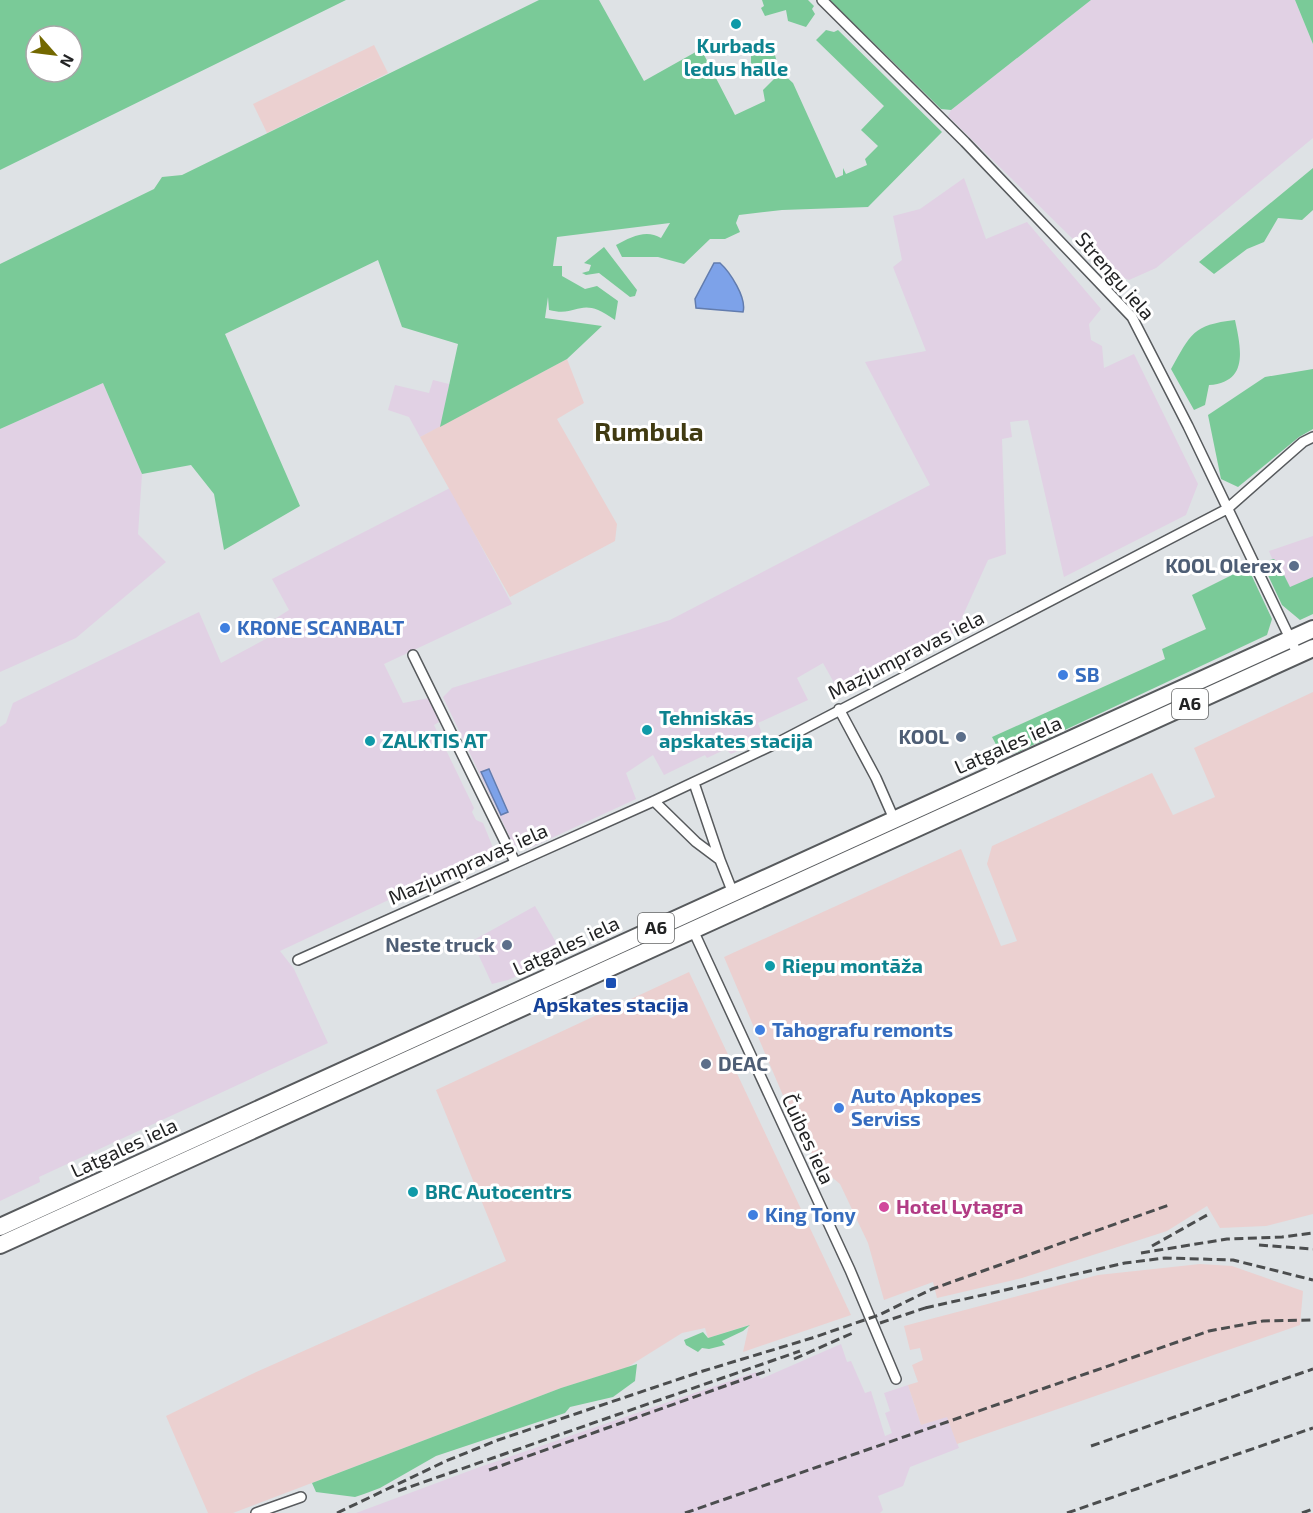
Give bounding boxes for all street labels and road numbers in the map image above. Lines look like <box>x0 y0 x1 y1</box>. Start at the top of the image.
street label: Strengu iela <box>1071 227 1160 324</box>
street label: Mazjumpravas iela <box>823 604 988 704</box>
road number: A6 <box>1172 689 1208 719</box>
street label: Latgales iela <box>950 710 1065 778</box>
street label: Mazjumpravas iela <box>384 817 551 909</box>
street label: Latgales iela <box>508 910 623 980</box>
road number: A6 <box>638 913 674 943</box>
street label: Čuibes iela <box>778 1089 840 1188</box>
street label: Latgales iela <box>66 1112 181 1182</box>

